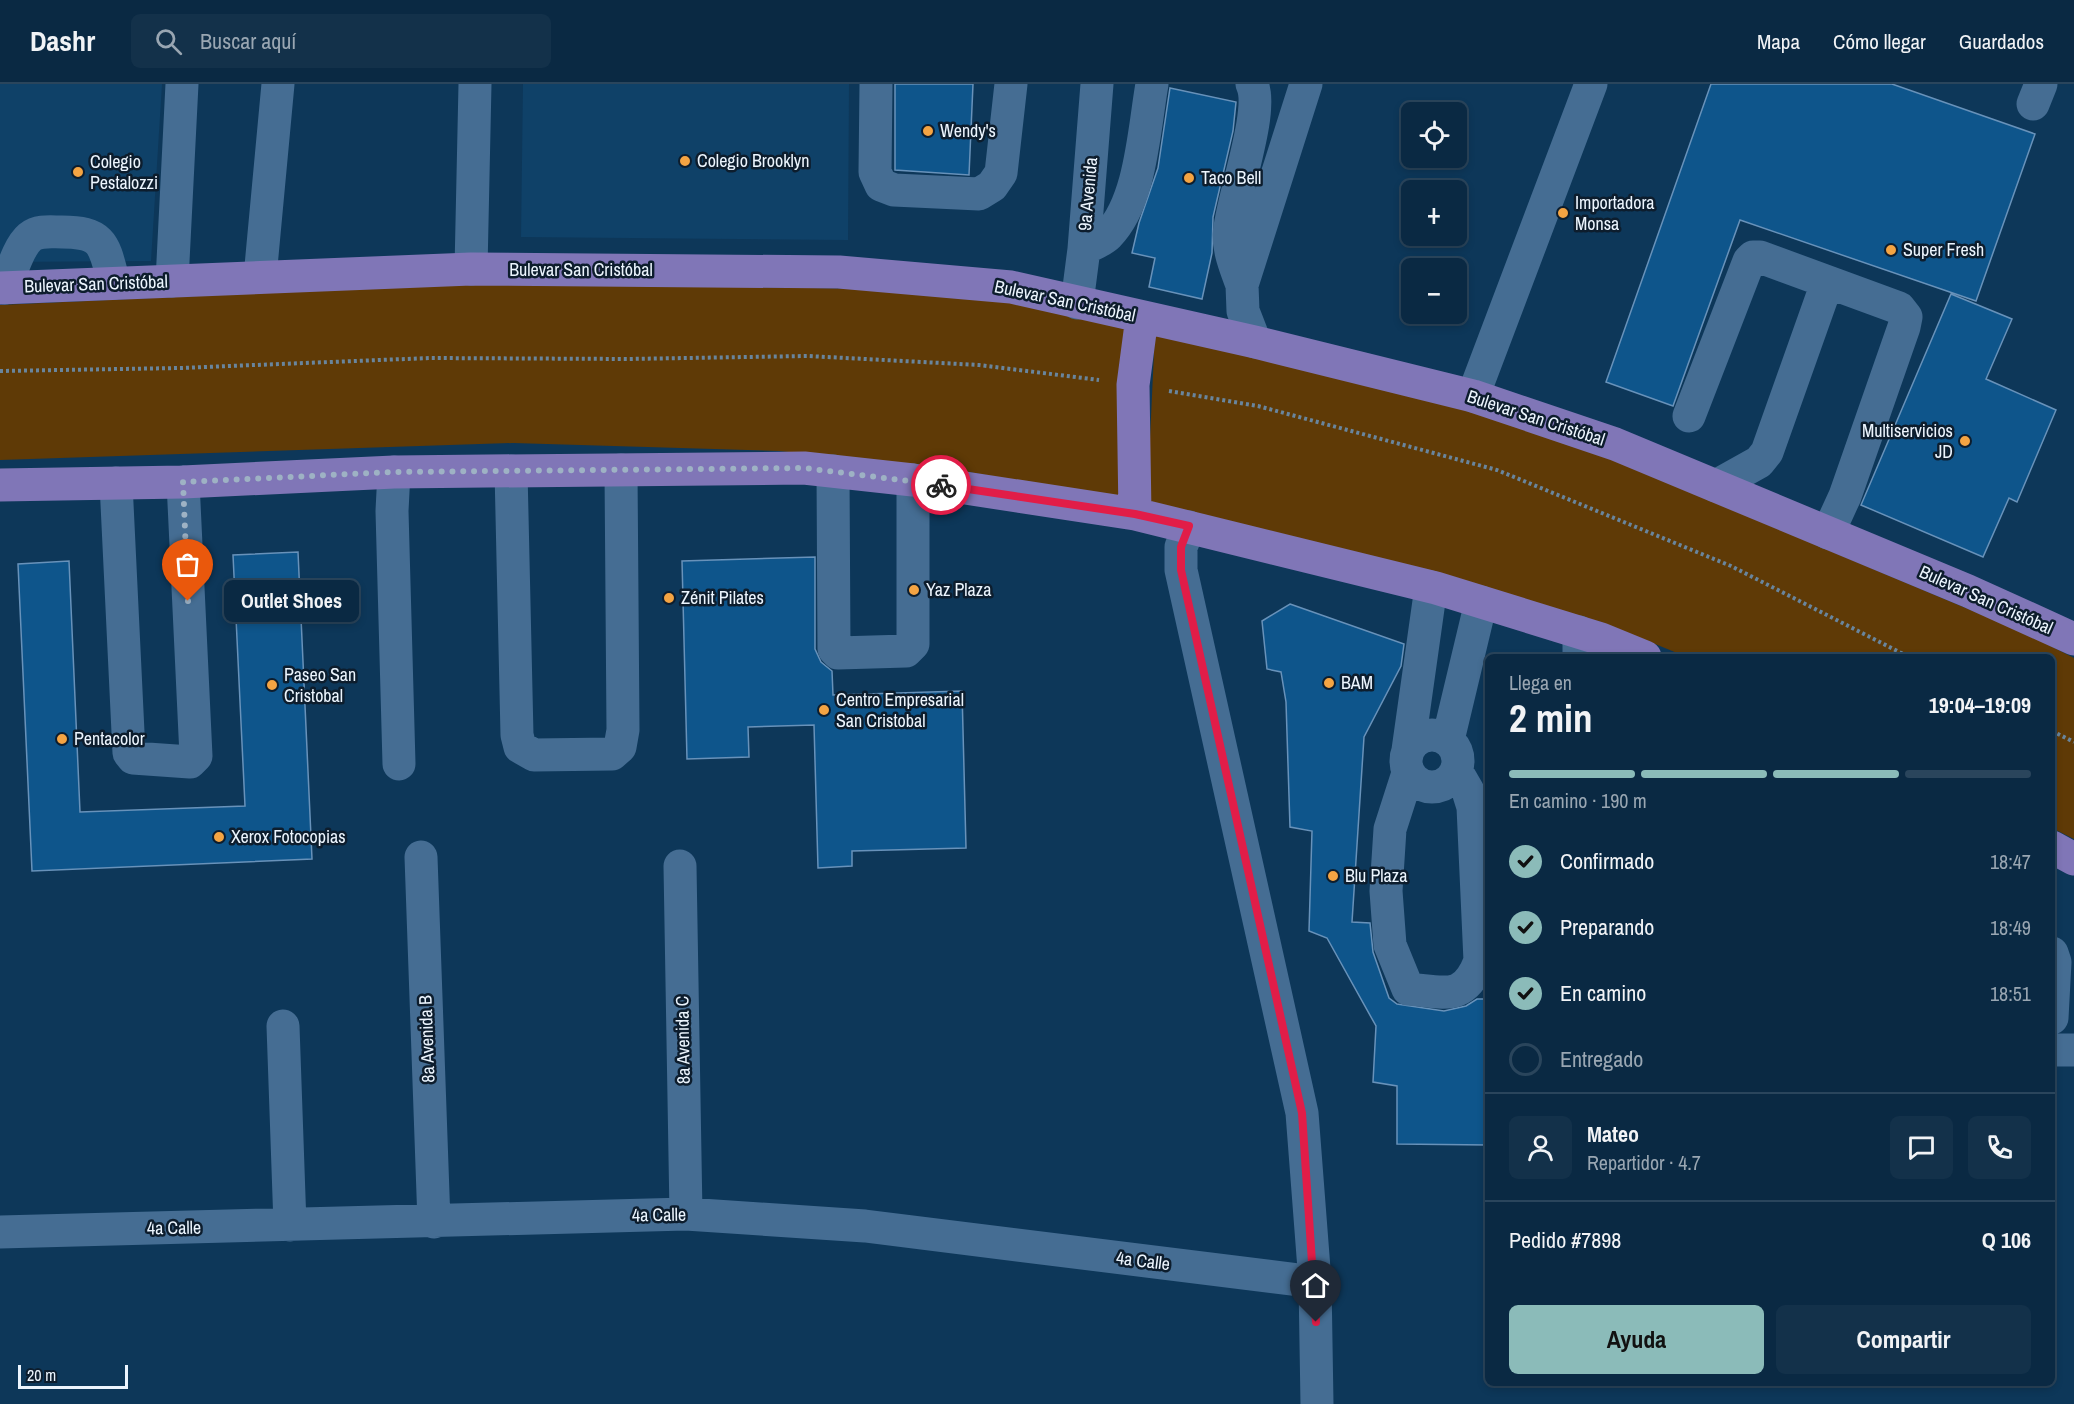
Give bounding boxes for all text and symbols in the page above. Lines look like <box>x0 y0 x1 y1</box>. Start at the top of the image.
search box <box>131 14 551 68</box>
text: Dashr <box>30 22 95 60</box>
icon: search <box>152 25 185 58</box>
text: Buscar aquí <box>200 26 296 56</box>
text: Mapa <box>1757 27 1800 56</box>
text: Cómo llegar <box>1833 27 1926 56</box>
text: Guardados <box>1959 27 2044 56</box>
map controls <box>1401 102 1467 324</box>
button: locate <box>1401 102 1467 168</box>
place label: Wendy's <box>940 118 996 143</box>
marker: Wendy's <box>921 124 935 138</box>
place label: Colegio Brooklyn <box>697 148 809 173</box>
place label: Colegio Pestalozzi <box>90 149 158 195</box>
marker: Colegio Brooklyn <box>678 154 692 168</box>
street label: 9a Avenida <box>1072 156 1103 232</box>
marker: Colegio Pestalozzi <box>71 165 85 179</box>
place label: Taco Bell <box>1201 165 1261 190</box>
marker: Taco Bell <box>1182 171 1196 185</box>
button: + <box>1401 180 1467 246</box>
place label: Importadora Monsa <box>1575 190 1655 236</box>
marker: Importadora Monsa <box>1556 206 1570 220</box>
place label: Super Fresh <box>1903 237 1984 262</box>
marker: Super Fresh <box>1884 243 1898 257</box>
street label: Bulevar San Cristóbal <box>509 257 653 282</box>
button: − <box>1401 258 1467 324</box>
street label: Bulevar San Cristóbal <box>24 269 168 298</box>
street label: Bulevar San Cristóbal <box>992 273 1138 328</box>
street label: Bulevar San Cristóbal <box>1464 383 1608 452</box>
place label: Multiservicios JD <box>1862 418 1953 464</box>
marker: Multiservicios JD <box>1958 434 1972 448</box>
courier <box>911 455 971 515</box>
icon: bike <box>925 469 958 502</box>
pin <box>162 539 213 601</box>
icon: bag <box>171 548 204 581</box>
street label: Bulevar San Cristóbal <box>1916 559 2057 640</box>
place label: Yaz Plaza <box>926 577 991 602</box>
callout: Outlet Shoes <box>224 580 359 622</box>
marker: Yaz Plaza <box>907 583 921 597</box>
place label: Zénit Pilates <box>681 585 764 610</box>
text: Outlet Shoes <box>241 587 342 614</box>
marker: Zénit Pilates <box>662 591 676 605</box>
place label: Paseo San Cristobal <box>284 662 356 708</box>
text: Llega en <box>1509 669 1572 696</box>
place label: BAM <box>1341 670 1373 695</box>
marker: BAM <box>1322 676 1336 690</box>
marker: Paseo San Cristobal <box>265 678 279 692</box>
place label: Centro Empresarial San Cristobal <box>836 687 964 733</box>
text: 19:04–19:09 <box>1929 690 2031 720</box>
text: 2 min <box>1509 692 1593 744</box>
marker: Centro Empresarial San Cristobal <box>817 703 831 717</box>
place label: Pentacolor <box>74 726 145 751</box>
marker: Pentacolor <box>55 732 69 746</box>
text: En camino · 190 m <box>1509 787 1647 814</box>
place label: Xerox Fotocopias <box>231 824 346 849</box>
marker: Xerox Fotocopias <box>212 830 226 844</box>
icon: check <box>1509 845 1542 878</box>
text: Confirmado <box>1560 846 1654 876</box>
text: 18:47 <box>1990 848 2031 875</box>
place label: Blu Plaza <box>1345 863 1407 888</box>
marker: Blu Plaza <box>1326 869 1340 883</box>
icon: check <box>1509 911 1542 944</box>
text: Preparando <box>1560 912 1654 942</box>
text: 18:49 <box>1990 914 2031 941</box>
icon: check <box>1509 977 1542 1010</box>
text: En camino <box>1560 978 1646 1008</box>
text: 18:51 <box>1990 980 2031 1007</box>
street label: 8a Avenida B <box>412 995 441 1083</box>
street label: 8a Avenida C <box>669 996 696 1084</box>
text: Entregado <box>1560 1044 1643 1074</box>
button: person <box>1509 1116 1572 1179</box>
button: chat <box>1890 1116 1953 1179</box>
button: phone <box>1968 1116 2031 1179</box>
text: Mateo <box>1587 1119 1639 1149</box>
text: Repartidor · 4.7 <box>1587 1149 1701 1176</box>
street label: 4a Calle <box>632 1202 686 1227</box>
street label: 4a Calle <box>147 1215 201 1240</box>
text: Pedido #7898 <box>1509 1225 1621 1255</box>
text: Q 106 <box>1982 1225 2031 1255</box>
street label: 4a Calle <box>1115 1245 1171 1276</box>
pin <box>1290 1260 1341 1322</box>
icon: home <box>1299 1269 1332 1302</box>
button: Ayuda <box>1509 1305 1764 1374</box>
button: Compartir <box>1776 1305 2031 1374</box>
scale bar <box>18 1362 128 1390</box>
text: 20 m <box>27 1364 56 1386</box>

